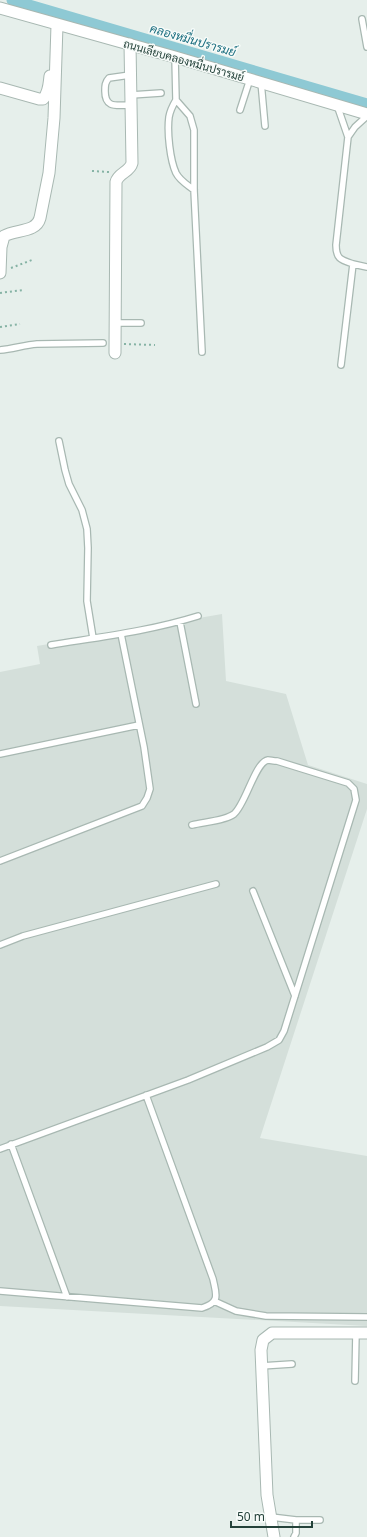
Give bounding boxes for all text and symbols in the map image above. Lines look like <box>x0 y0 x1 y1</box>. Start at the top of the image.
water label: คลองหมื่นปรารมย์ <box>148 18 241 61</box>
street label: ถนนเลียบคลองหมื่นปรารมย์ <box>122 33 247 84</box>
scale bar <box>231 1503 312 1529</box>
text: 50 m <box>237 1508 265 1525</box>

